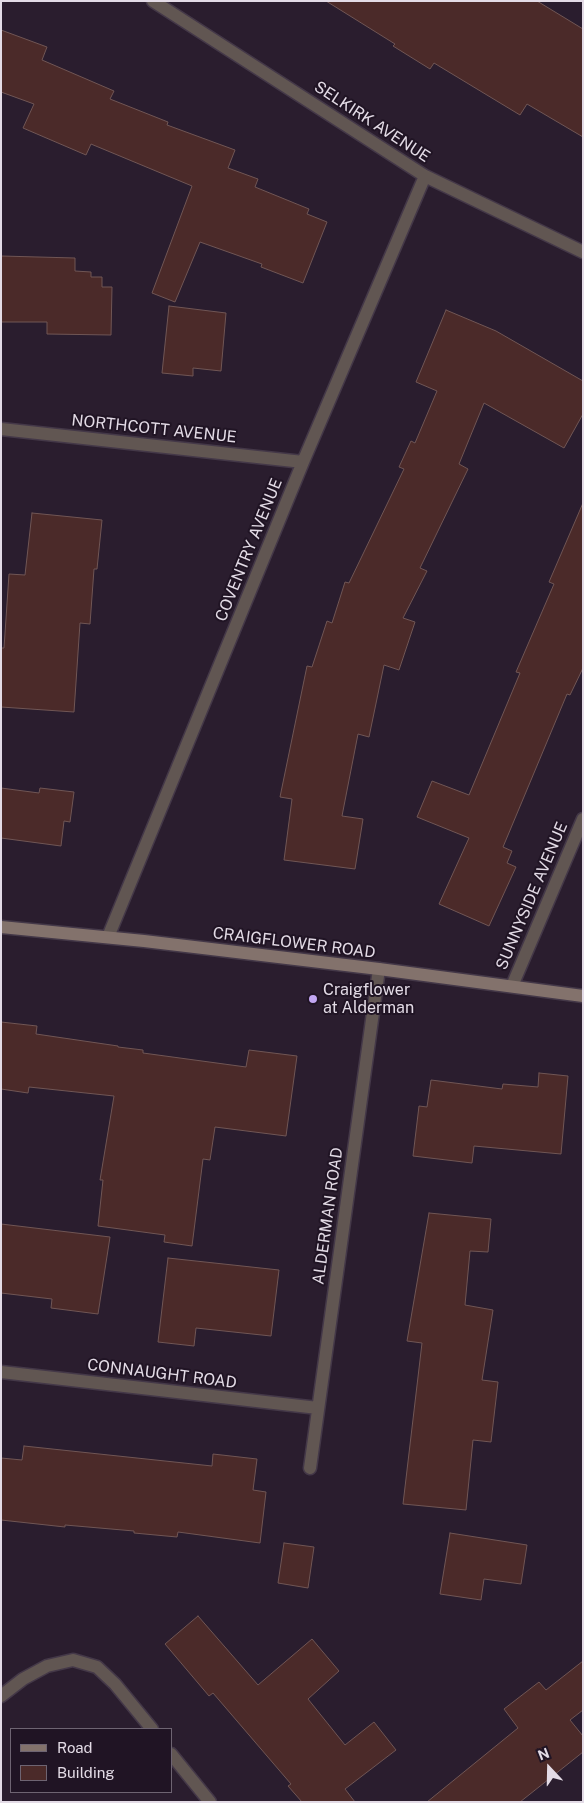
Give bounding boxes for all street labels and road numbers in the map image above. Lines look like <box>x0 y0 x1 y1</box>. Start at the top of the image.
street label: SELKIRK AVENUE <box>310 77 434 167</box>
street label: NORTHCOTT AVENUE <box>71 411 237 447</box>
street label: COVENTRY AVENUE <box>212 476 286 624</box>
street label: SUNNYSIDE AVENUE <box>492 819 572 973</box>
street label: CRAIGFLOWER ROAD <box>212 923 376 963</box>
street label: ALDERMAN ROAD <box>309 1146 347 1286</box>
street label: CONNAUGHT ROAD <box>86 1355 238 1393</box>

